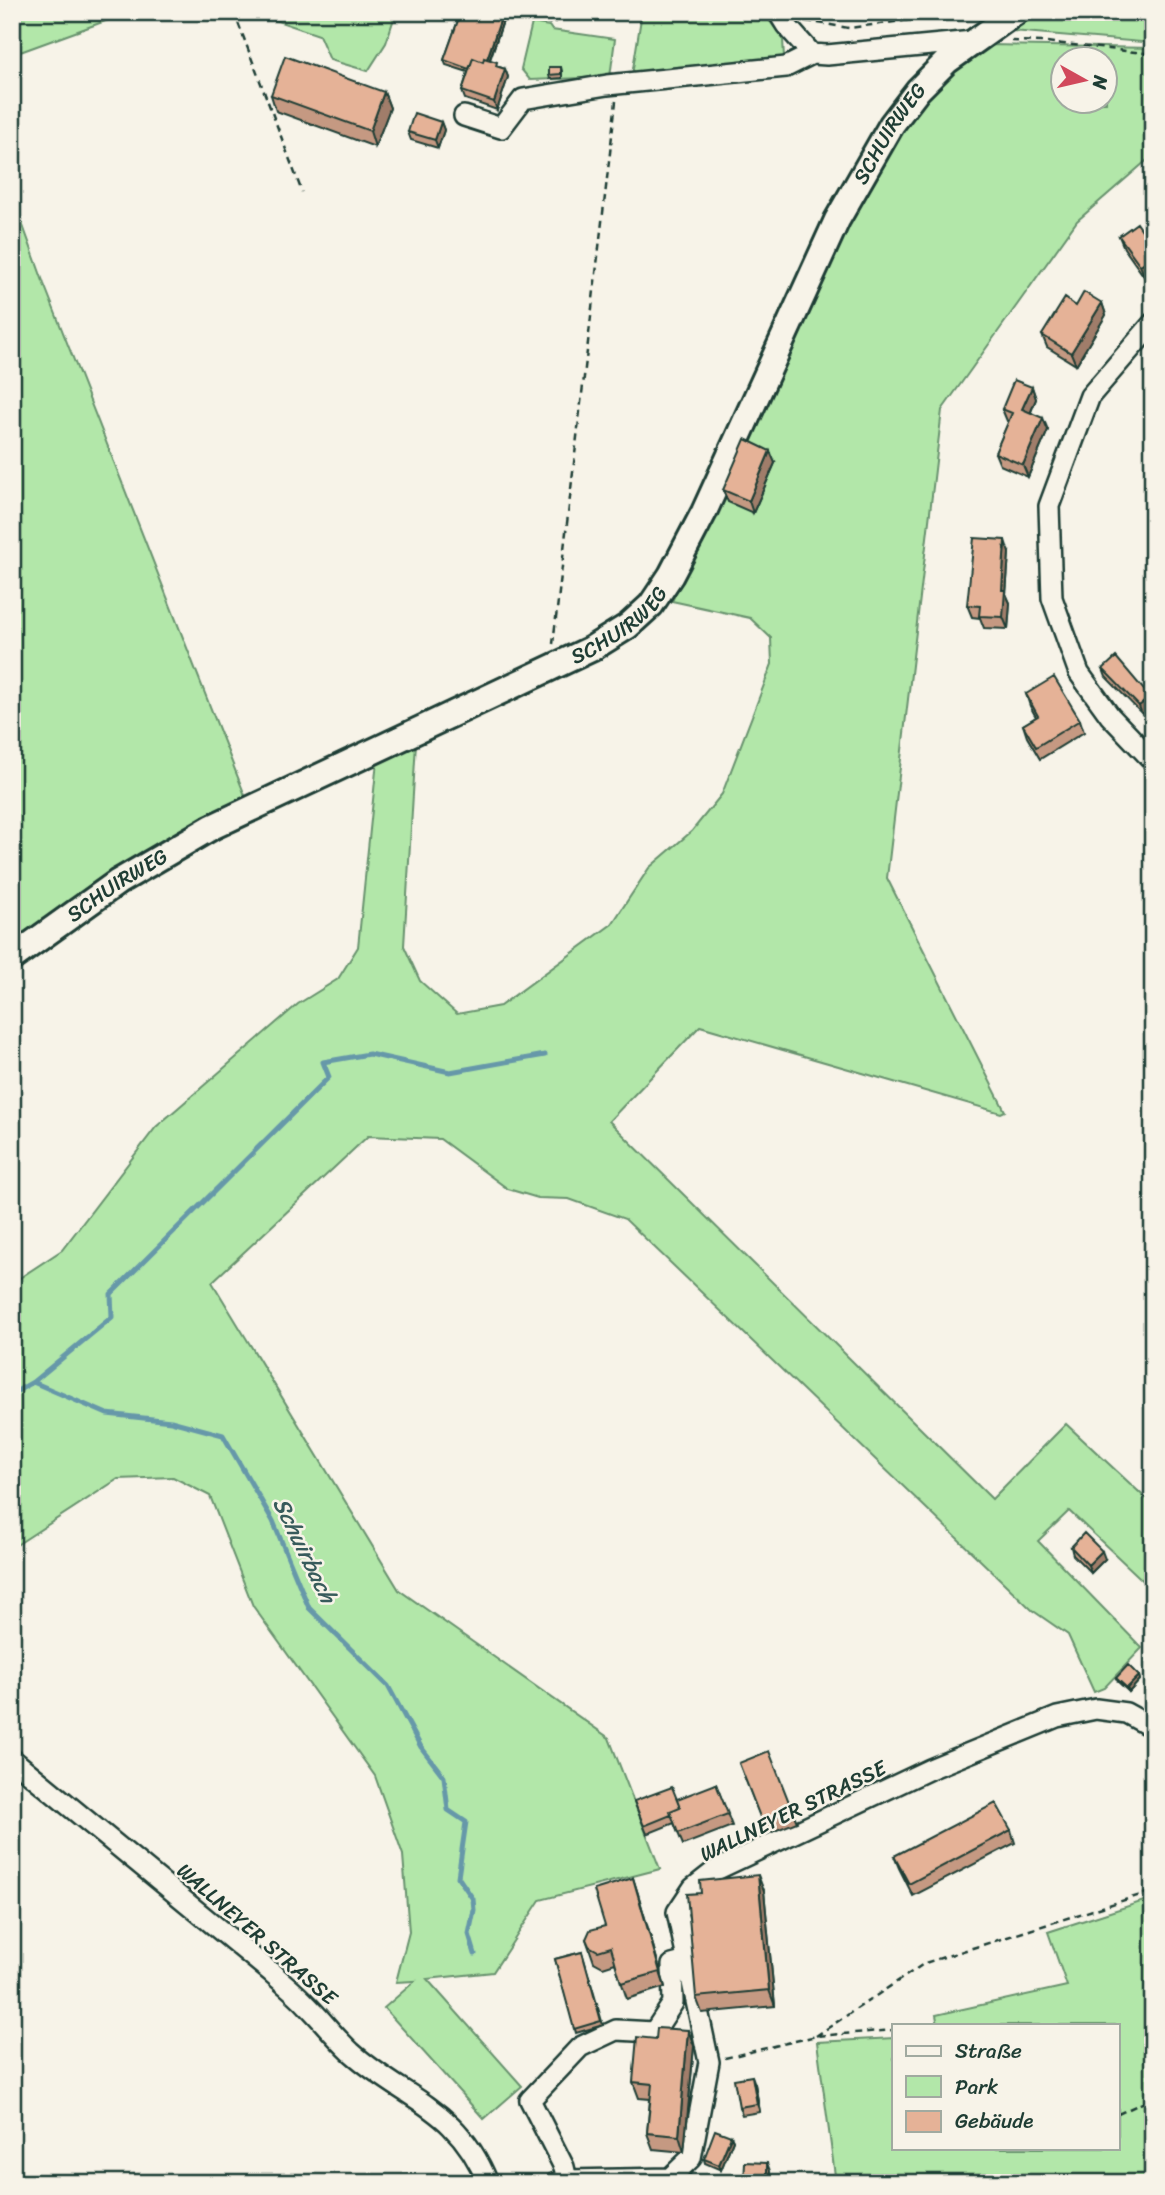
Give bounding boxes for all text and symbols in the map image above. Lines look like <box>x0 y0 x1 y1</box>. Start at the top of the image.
north arrow <box>1050 46 1120 116</box>
text: N <box>1083 72 1118 92</box>
street label: SCHUIRWEG <box>842 74 936 192</box>
street label: SCHUIRWEG <box>564 578 678 675</box>
street label: SCHUIRWEG <box>58 838 175 933</box>
water label: Schuirbach <box>261 1490 349 1612</box>
street label: WALLNEYER STRASSE <box>693 1749 894 1873</box>
street label: WALLNEYER STRASSE <box>168 1853 347 2016</box>
legend <box>892 2024 1120 2150</box>
text: Straße <box>955 2032 1022 2070</box>
text: Park <box>955 2068 998 2106</box>
text: Gebäude <box>955 2102 1033 2140</box>

